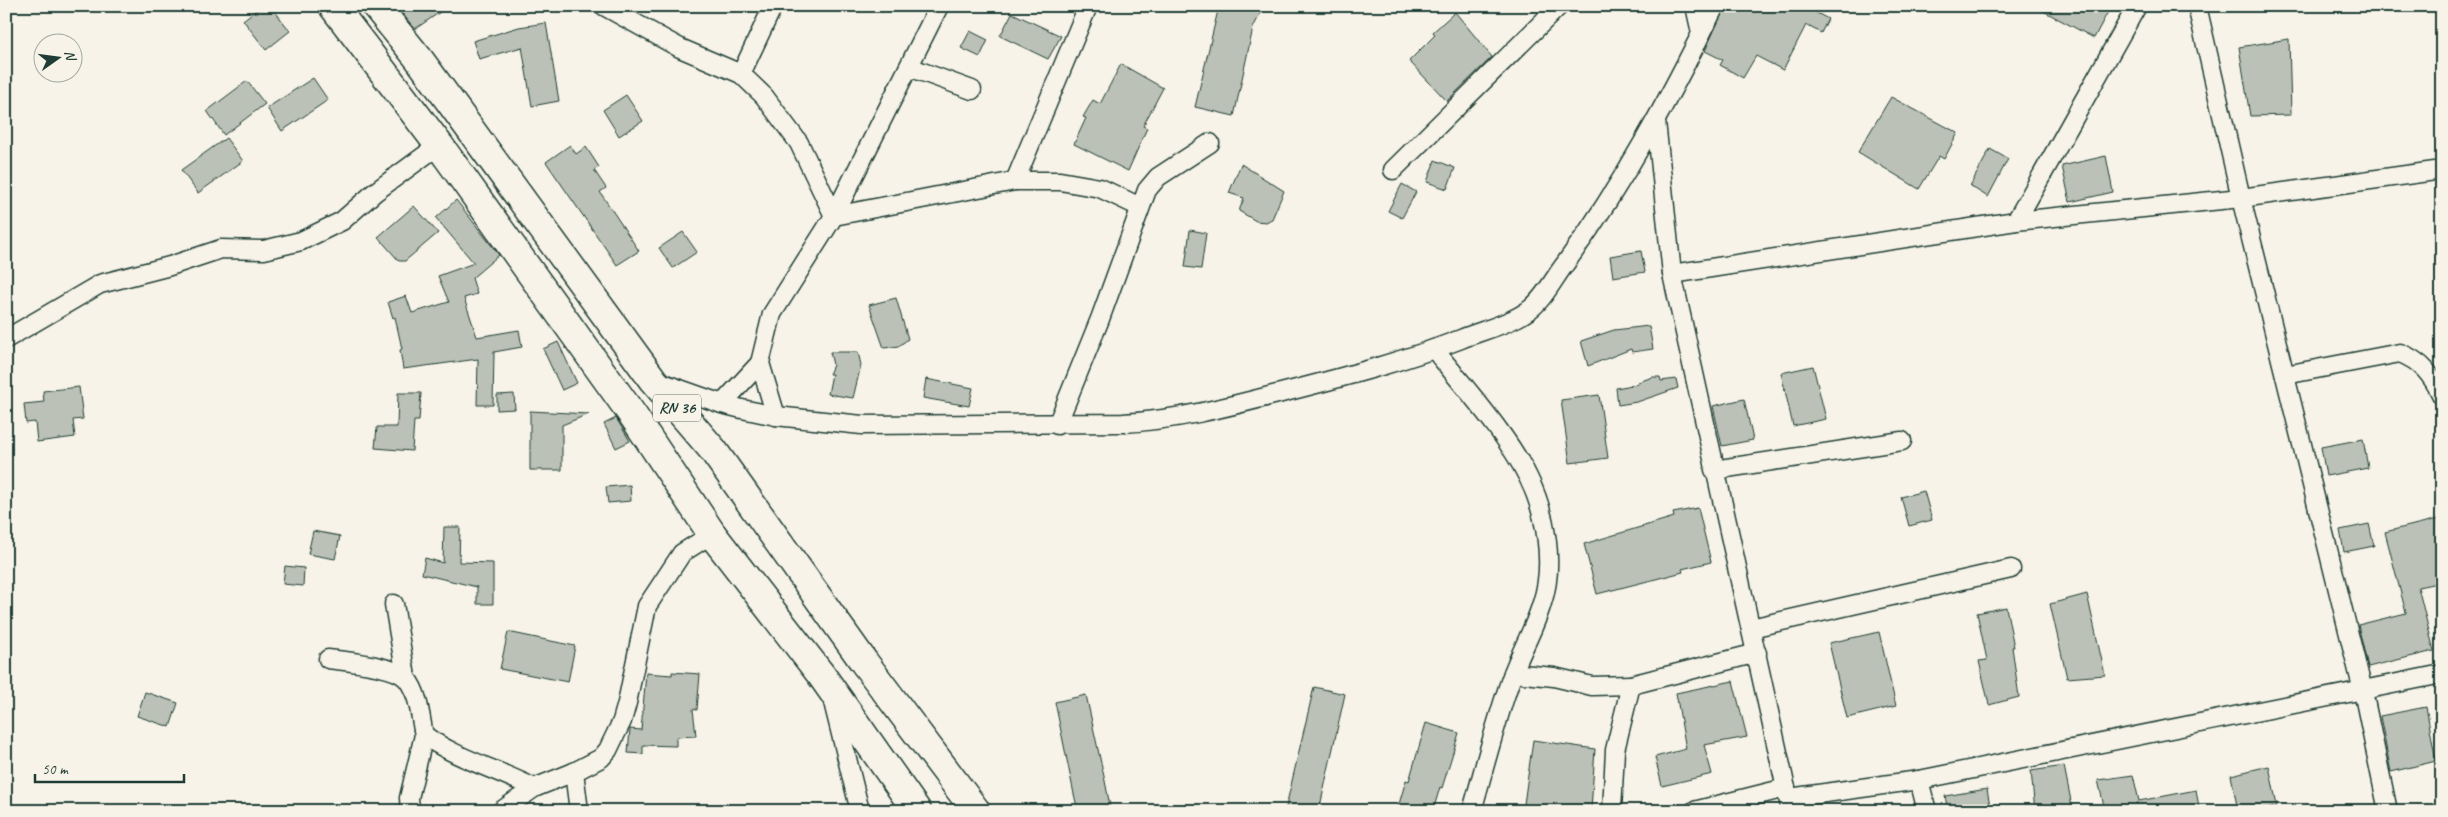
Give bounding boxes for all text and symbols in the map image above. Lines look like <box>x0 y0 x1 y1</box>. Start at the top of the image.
north arrow <box>32 32 82 82</box>
text: N <box>61 49 80 63</box>
road number: RN 36 <box>653 394 701 422</box>
scale bar <box>35 752 184 784</box>
text: 50 m <box>42 760 69 779</box>

